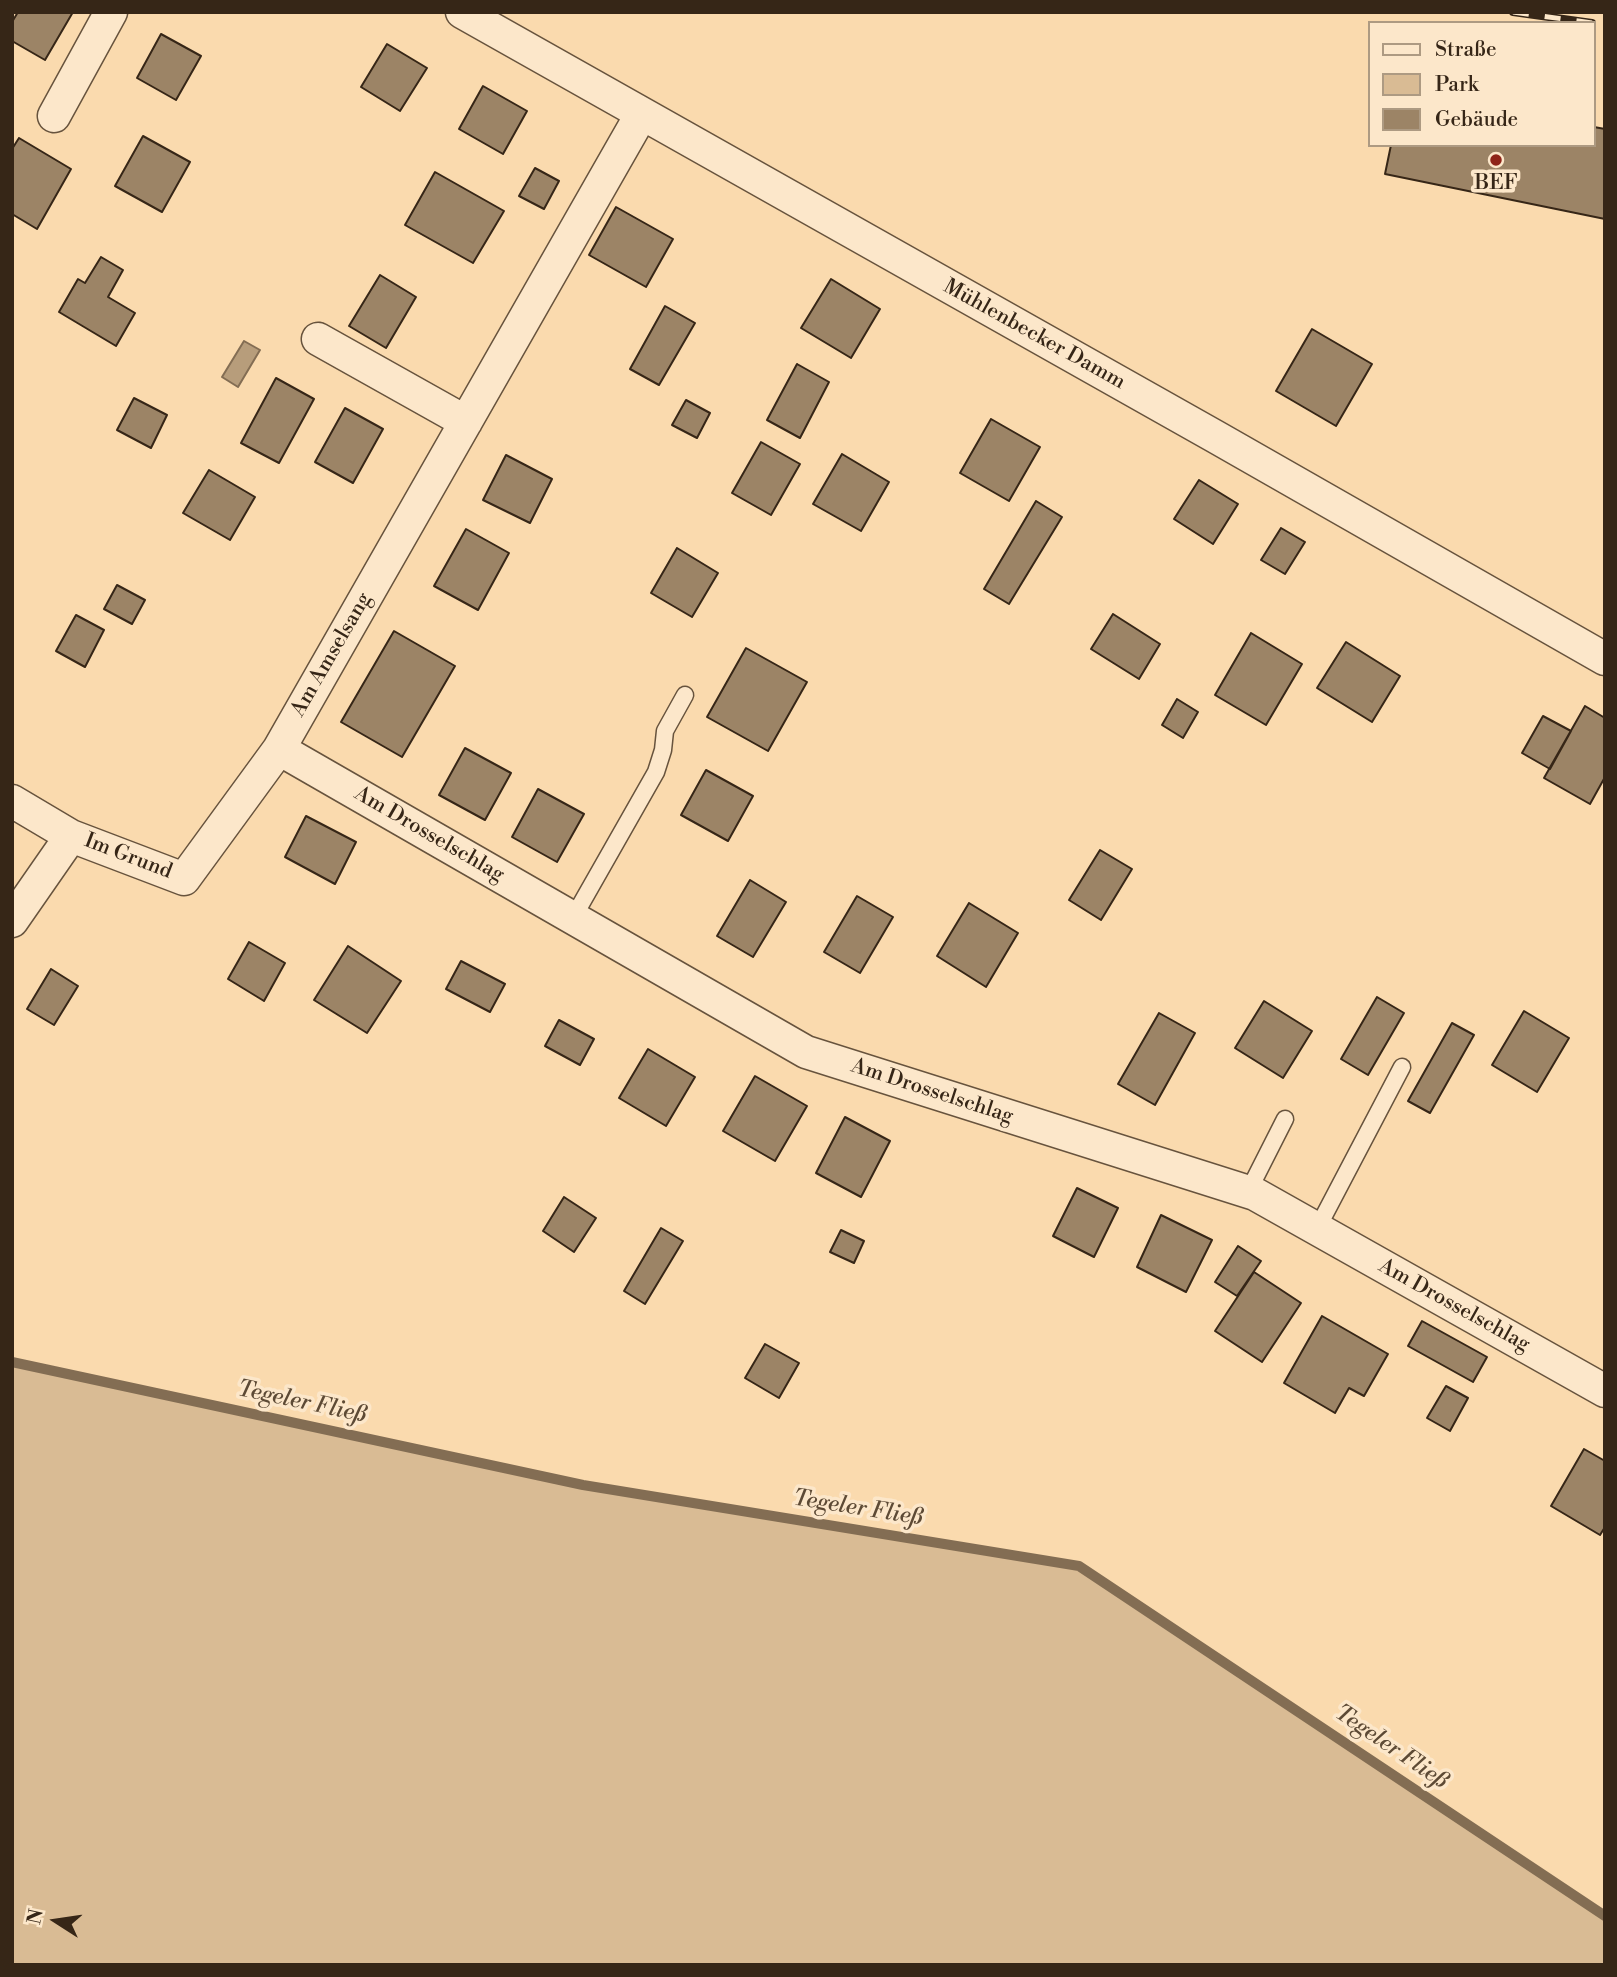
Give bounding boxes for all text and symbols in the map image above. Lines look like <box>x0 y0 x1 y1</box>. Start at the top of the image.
legend <box>1368 21 1596 147</box>
text: Straße <box>1435 37 1497 63</box>
text: Park <box>1435 72 1479 98</box>
text: Gebäude <box>1435 107 1518 133</box>
marker: BEF <box>1488 152 1504 168</box>
place label: BEF <box>1474 171 1518 197</box>
street label: Mühlenbecker Damm <box>939 275 1129 395</box>
street label: Am Amselsang <box>286 588 378 722</box>
street label: Am Drosselschlag <box>349 782 509 888</box>
street label: Im Grund <box>80 829 176 885</box>
street label: Am Drosselschlag <box>848 1054 1016 1130</box>
street label: Am Drosselschlag <box>1374 1254 1534 1358</box>
water label: Tegeler Fließ <box>235 1376 369 1430</box>
water label: Tegeler Fließ <box>791 1485 925 1533</box>
water label: Tegeler Fließ <box>1329 1700 1453 1796</box>
north arrow <box>21 1886 91 1956</box>
text: N <box>22 1907 49 1926</box>

